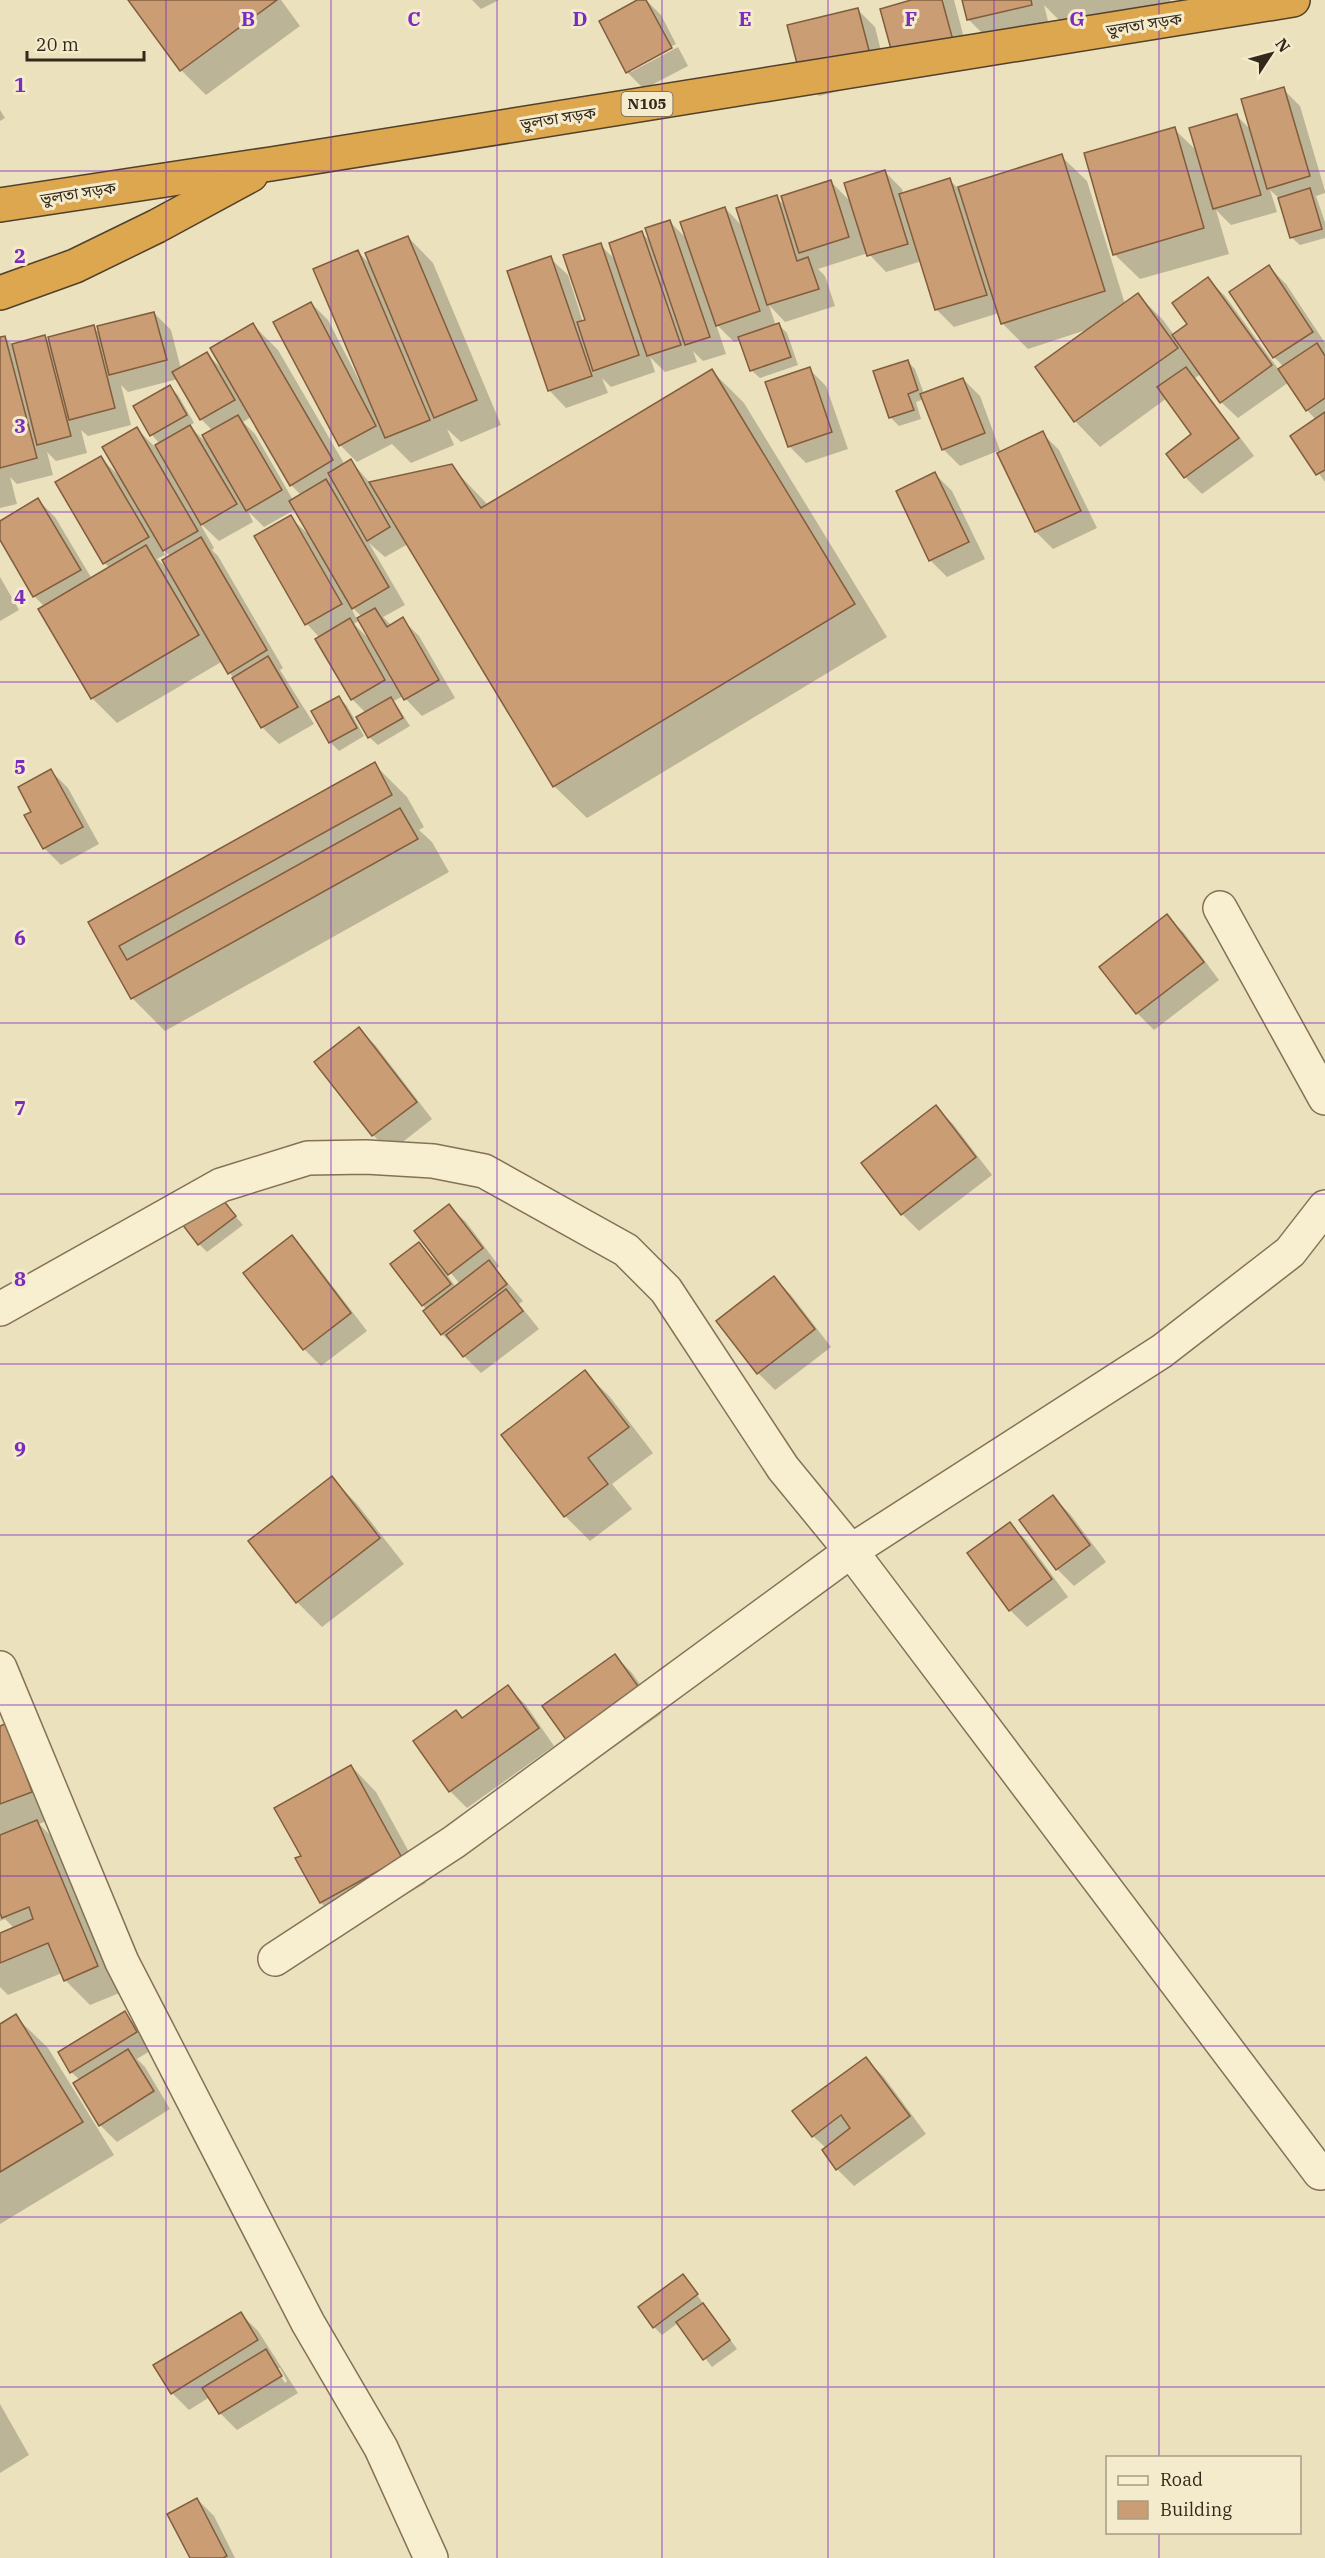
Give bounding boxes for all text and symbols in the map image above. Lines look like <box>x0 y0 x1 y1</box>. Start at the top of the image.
text: B <box>241 5 255 32</box>
text: C <box>407 5 421 32</box>
text: D <box>572 5 588 32</box>
text: E <box>738 5 752 32</box>
text: F <box>905 5 917 32</box>
text: G <box>1069 5 1085 32</box>
street label: ভুলতা সড়ক <box>1104 8 1184 40</box>
scale bar <box>27 24 144 62</box>
north arrow <box>1241 24 1301 84</box>
text: 20 m <box>36 33 79 56</box>
text: N <box>1271 34 1295 56</box>
text: 1 <box>14 71 26 98</box>
road number: N105 <box>622 92 672 116</box>
street label: ভুলতা সড়ক <box>518 102 598 134</box>
street label: ভুলতা সড়ক <box>38 177 118 209</box>
text: 2 <box>14 242 26 269</box>
text: 3 <box>14 412 26 439</box>
text: 4 <box>14 583 26 610</box>
text: 5 <box>14 753 26 780</box>
text: 6 <box>14 924 26 951</box>
text: 7 <box>14 1094 26 1121</box>
text: 8 <box>14 1265 26 1292</box>
text: 9 <box>14 1435 26 1462</box>
legend <box>1106 2456 1301 2534</box>
text: Road <box>1160 2468 1203 2491</box>
text: Building <box>1160 2498 1232 2521</box>

